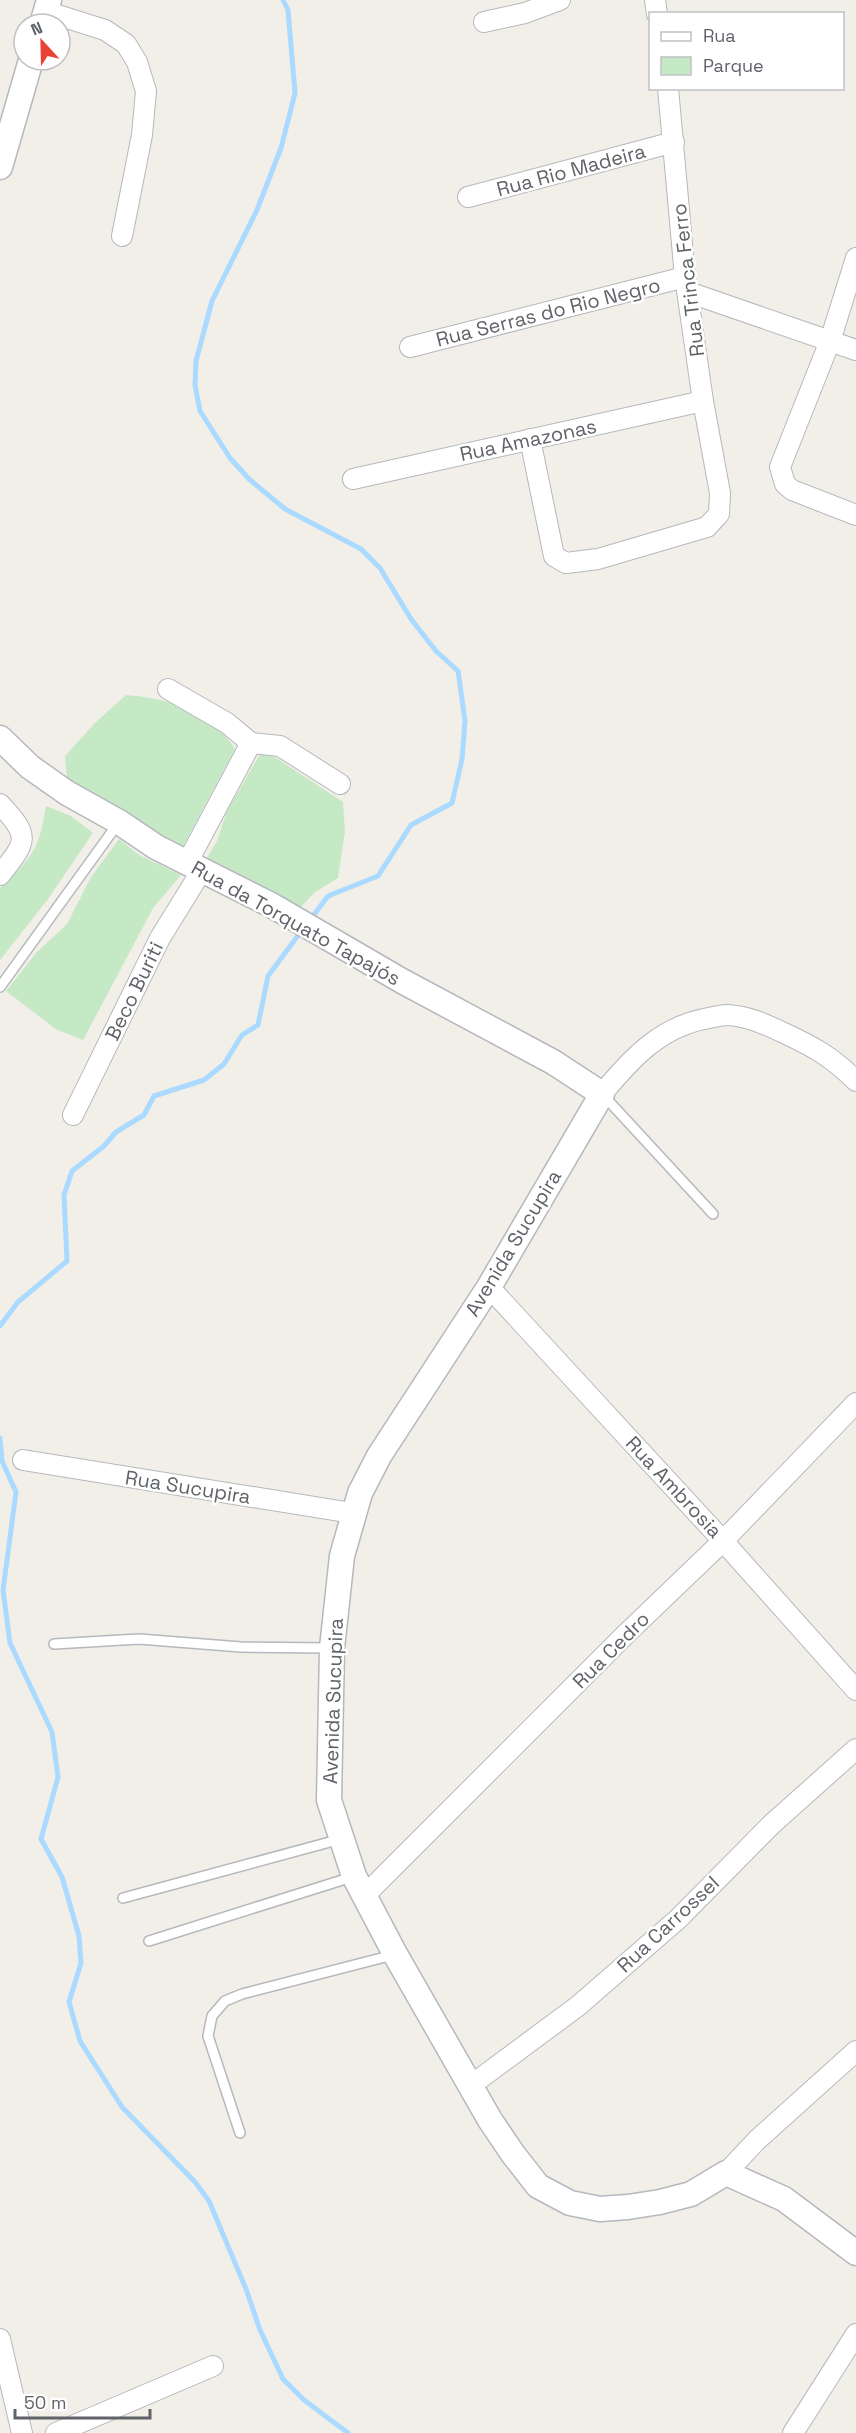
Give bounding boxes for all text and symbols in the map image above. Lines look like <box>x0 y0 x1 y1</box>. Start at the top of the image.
north arrow <box>12 12 72 72</box>
legend <box>649 12 844 90</box>
text: N <box>28 17 45 40</box>
text: Rua <box>703 24 736 47</box>
text: Parque <box>703 54 764 77</box>
street label: Rua Rio Madeira <box>494 138 648 202</box>
street label: Rua Trinca Ferro <box>666 202 710 358</box>
street label: Rua Serras do Rio Negro <box>433 272 663 352</box>
street label: Rua Amazonas <box>457 413 599 467</box>
street label: Rua da Torquato Tapajós <box>187 855 405 991</box>
street label: Beco Buriti <box>99 937 169 1045</box>
street label: Avenida Sucupira <box>459 1165 567 1321</box>
street label: Rua Ambrosia <box>620 1430 728 1544</box>
street label: Rua Sucupira <box>123 1464 253 1510</box>
street label: Rua Cedro <box>567 1606 655 1694</box>
street label: Avenida Sucupira <box>317 1617 349 1785</box>
street label: Rua Carrossel <box>611 1870 725 1978</box>
scale bar <box>15 2382 150 2420</box>
text: 50 m <box>24 2391 66 2414</box>

